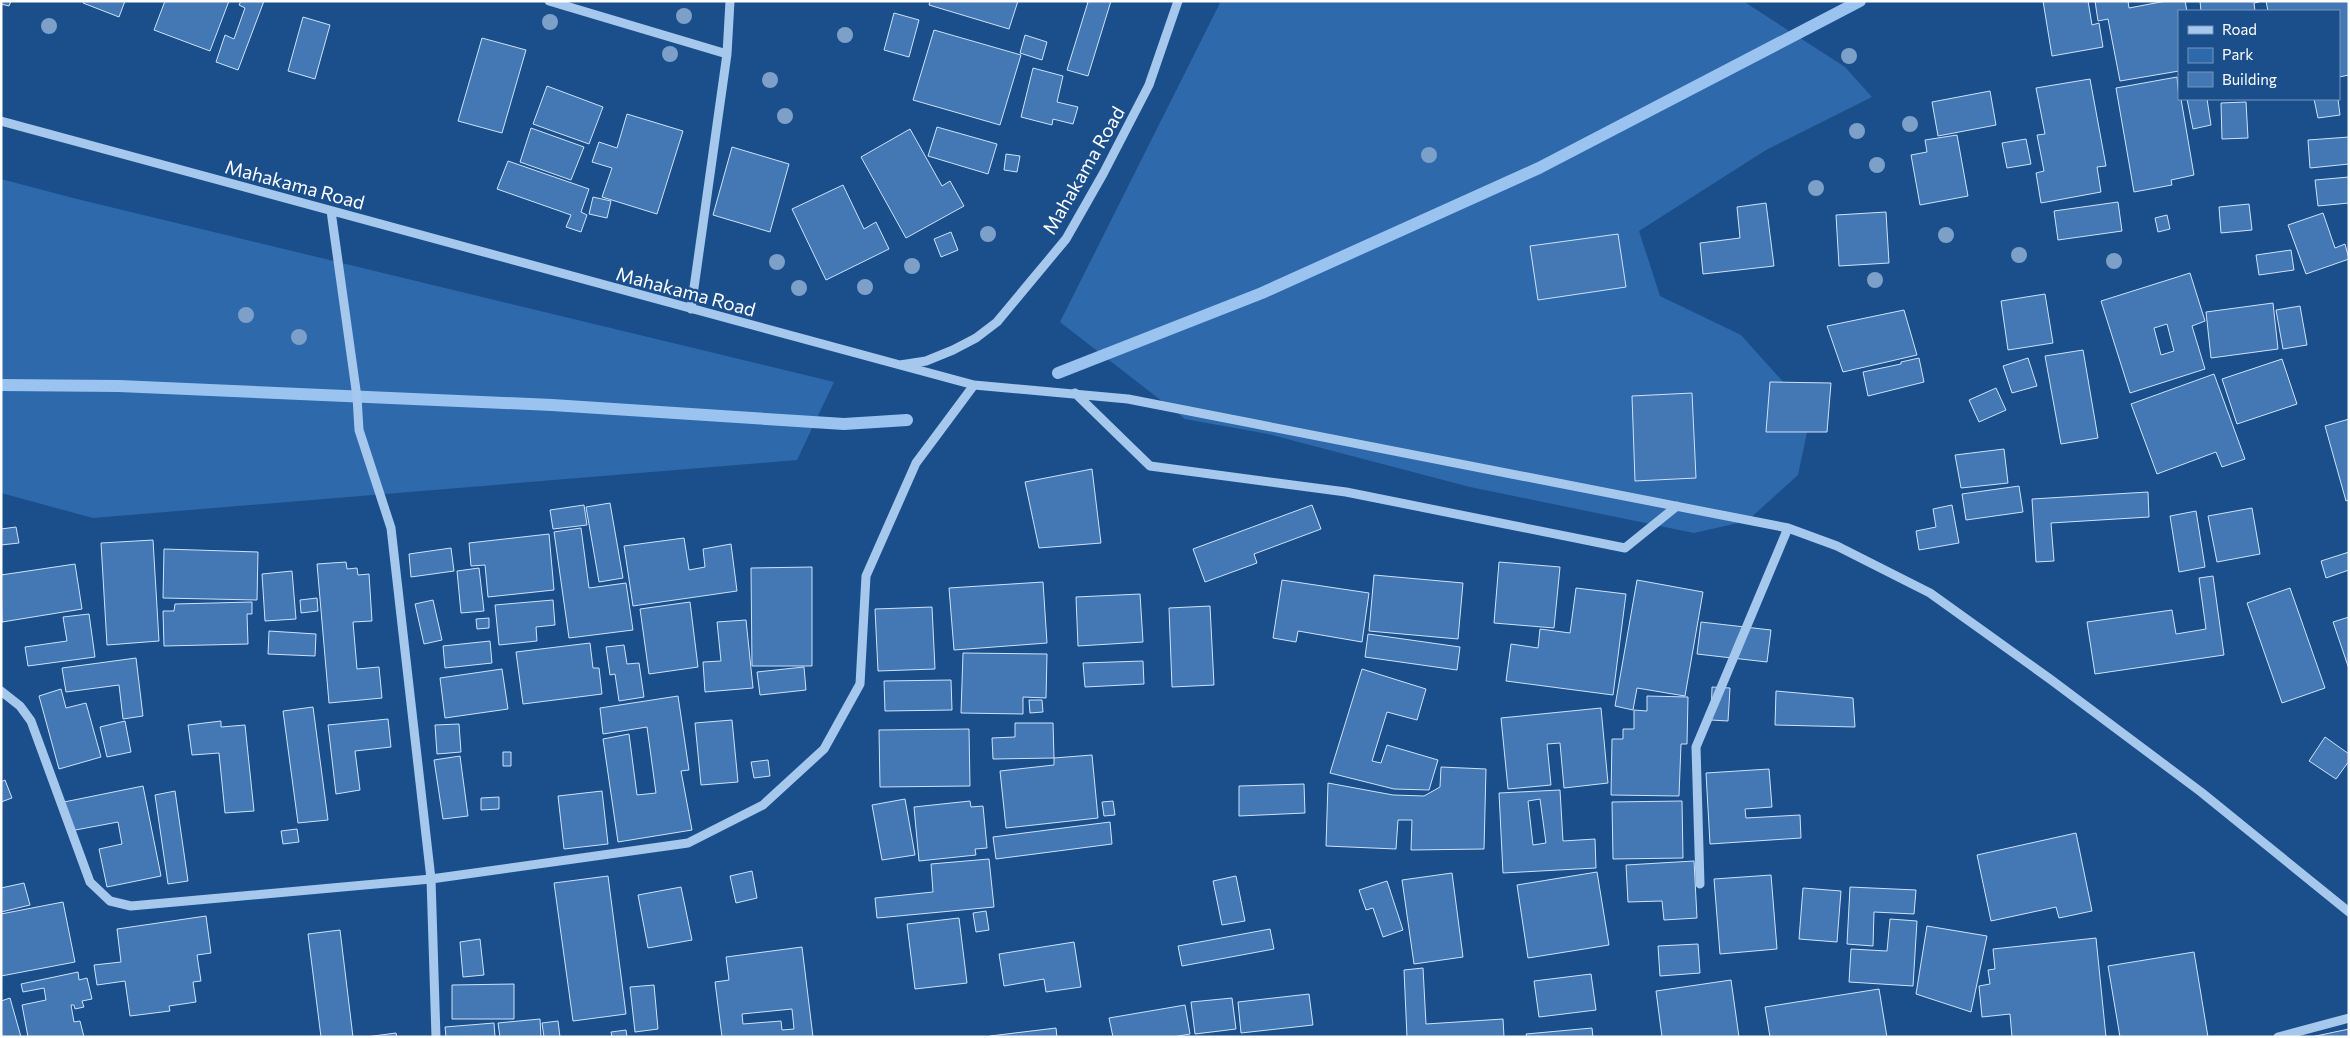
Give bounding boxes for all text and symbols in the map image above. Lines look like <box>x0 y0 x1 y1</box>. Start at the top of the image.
legend <box>2178 10 2340 100</box>
text: Road <box>2222 20 2257 38</box>
text: Park <box>2222 45 2253 63</box>
text: Building <box>2222 70 2277 88</box>
street label: Mahakama Road <box>1037 102 1129 238</box>
street label: Mahakama Road <box>223 154 367 214</box>
street label: Mahakama Road <box>614 261 758 321</box>

